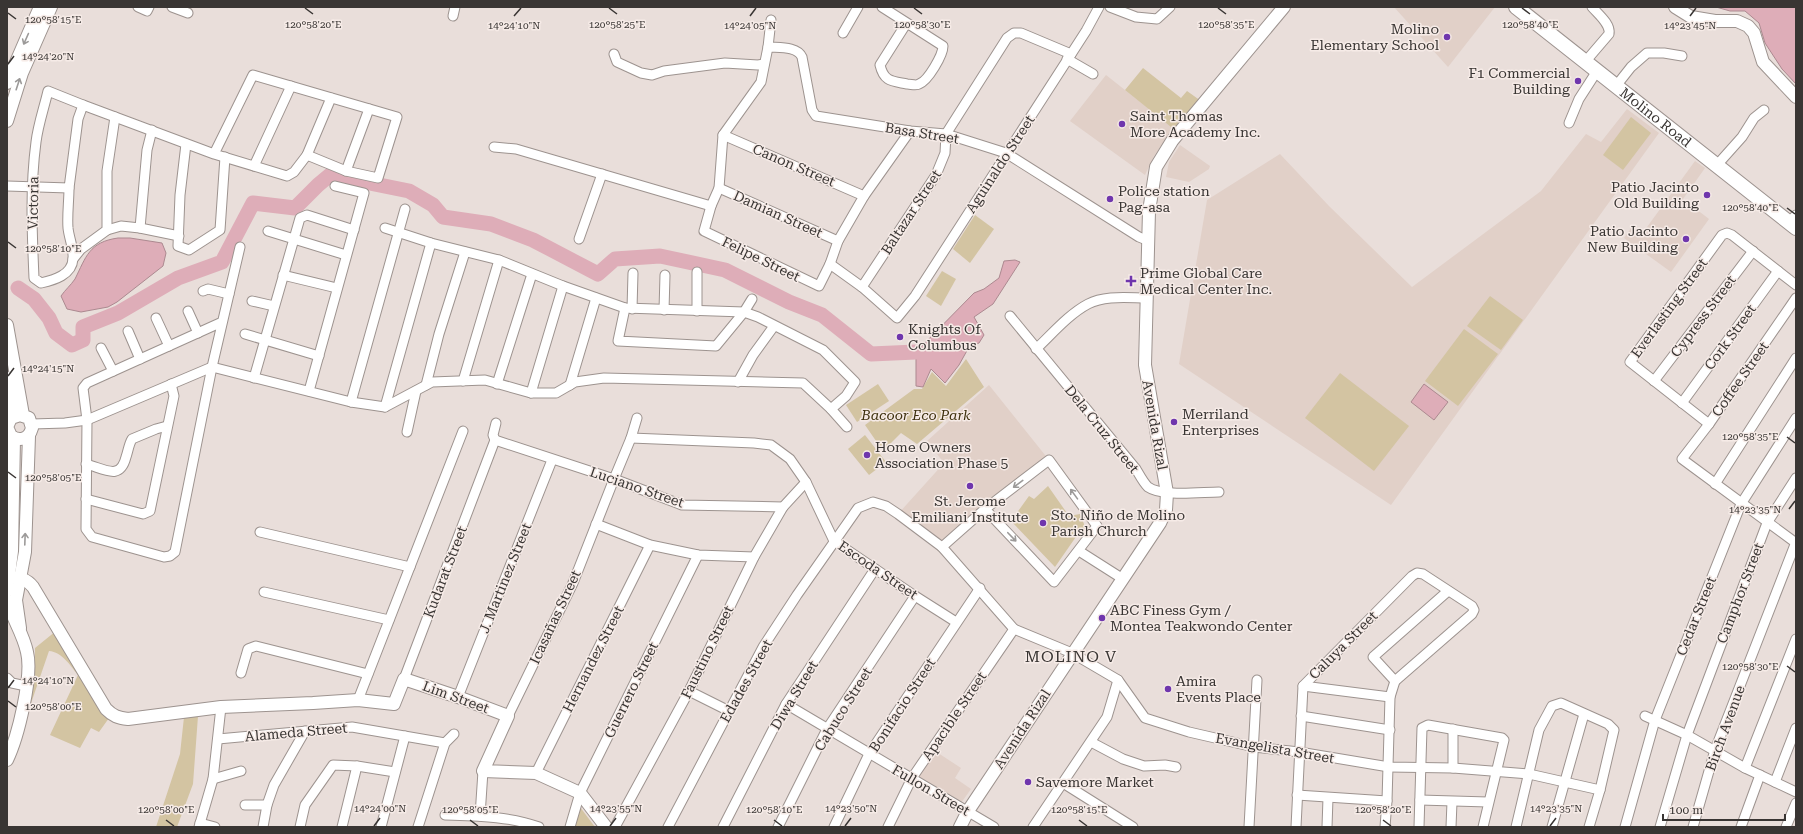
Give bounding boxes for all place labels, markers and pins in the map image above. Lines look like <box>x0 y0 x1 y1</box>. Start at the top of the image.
place label: Molino Elementary School <box>1311 21 1440 53</box>
marker: Molino Elementary School <box>1442 32 1452 42</box>
place label: F1 Commercial Building <box>1468 65 1571 97</box>
marker: F1 Commercial Building <box>1573 76 1583 86</box>
place label: Saint Thomas More Academy Inc. <box>1130 108 1260 140</box>
marker: Saint Thomas More Academy Inc. <box>1117 119 1127 129</box>
place label: Patio Jacinto Old Building <box>1611 179 1699 211</box>
place label: Police station Pag-asa <box>1118 183 1210 215</box>
marker: Patio Jacinto Old Building <box>1702 190 1712 200</box>
marker: Police station Pag-asa <box>1105 194 1115 204</box>
place label: Patio Jacinto New Building <box>1587 223 1678 255</box>
marker: Patio Jacinto New Building <box>1681 234 1691 244</box>
place label: Prime Global Care Medical Center Inc. <box>1140 265 1272 297</box>
marker: Prime Global Care Medical Center Inc. <box>1125 275 1137 287</box>
place label: Knights Of Columbus <box>908 321 981 353</box>
marker: Knights Of Columbus <box>895 332 905 342</box>
place label: Merriland Enterprises <box>1182 406 1259 438</box>
marker: Merriland Enterprises <box>1169 417 1179 427</box>
place label: Home Owners Association Phase 5 <box>875 439 1009 471</box>
marker: Home Owners Association Phase 5 <box>862 450 872 460</box>
marker: St. Jerome Emiliani Institute <box>965 481 975 491</box>
place label: St. Jerome Emiliani Institute <box>912 493 1029 525</box>
place label: Sto. Niño de Molino Parish Church <box>1051 507 1185 539</box>
marker: Sto. Niño de Molino Parish Church <box>1038 518 1048 528</box>
place label: ABC Finess Gym / Montea Teakwondo Center <box>1110 602 1293 634</box>
marker: ABC Finess Gym / Montea Teakwondo Center <box>1097 613 1107 623</box>
place label: Amira Events Place <box>1176 673 1261 705</box>
marker: Amira Events Place <box>1163 684 1173 694</box>
place label: Savemore Market <box>1036 774 1154 790</box>
marker: Savemore Market <box>1023 777 1033 787</box>

